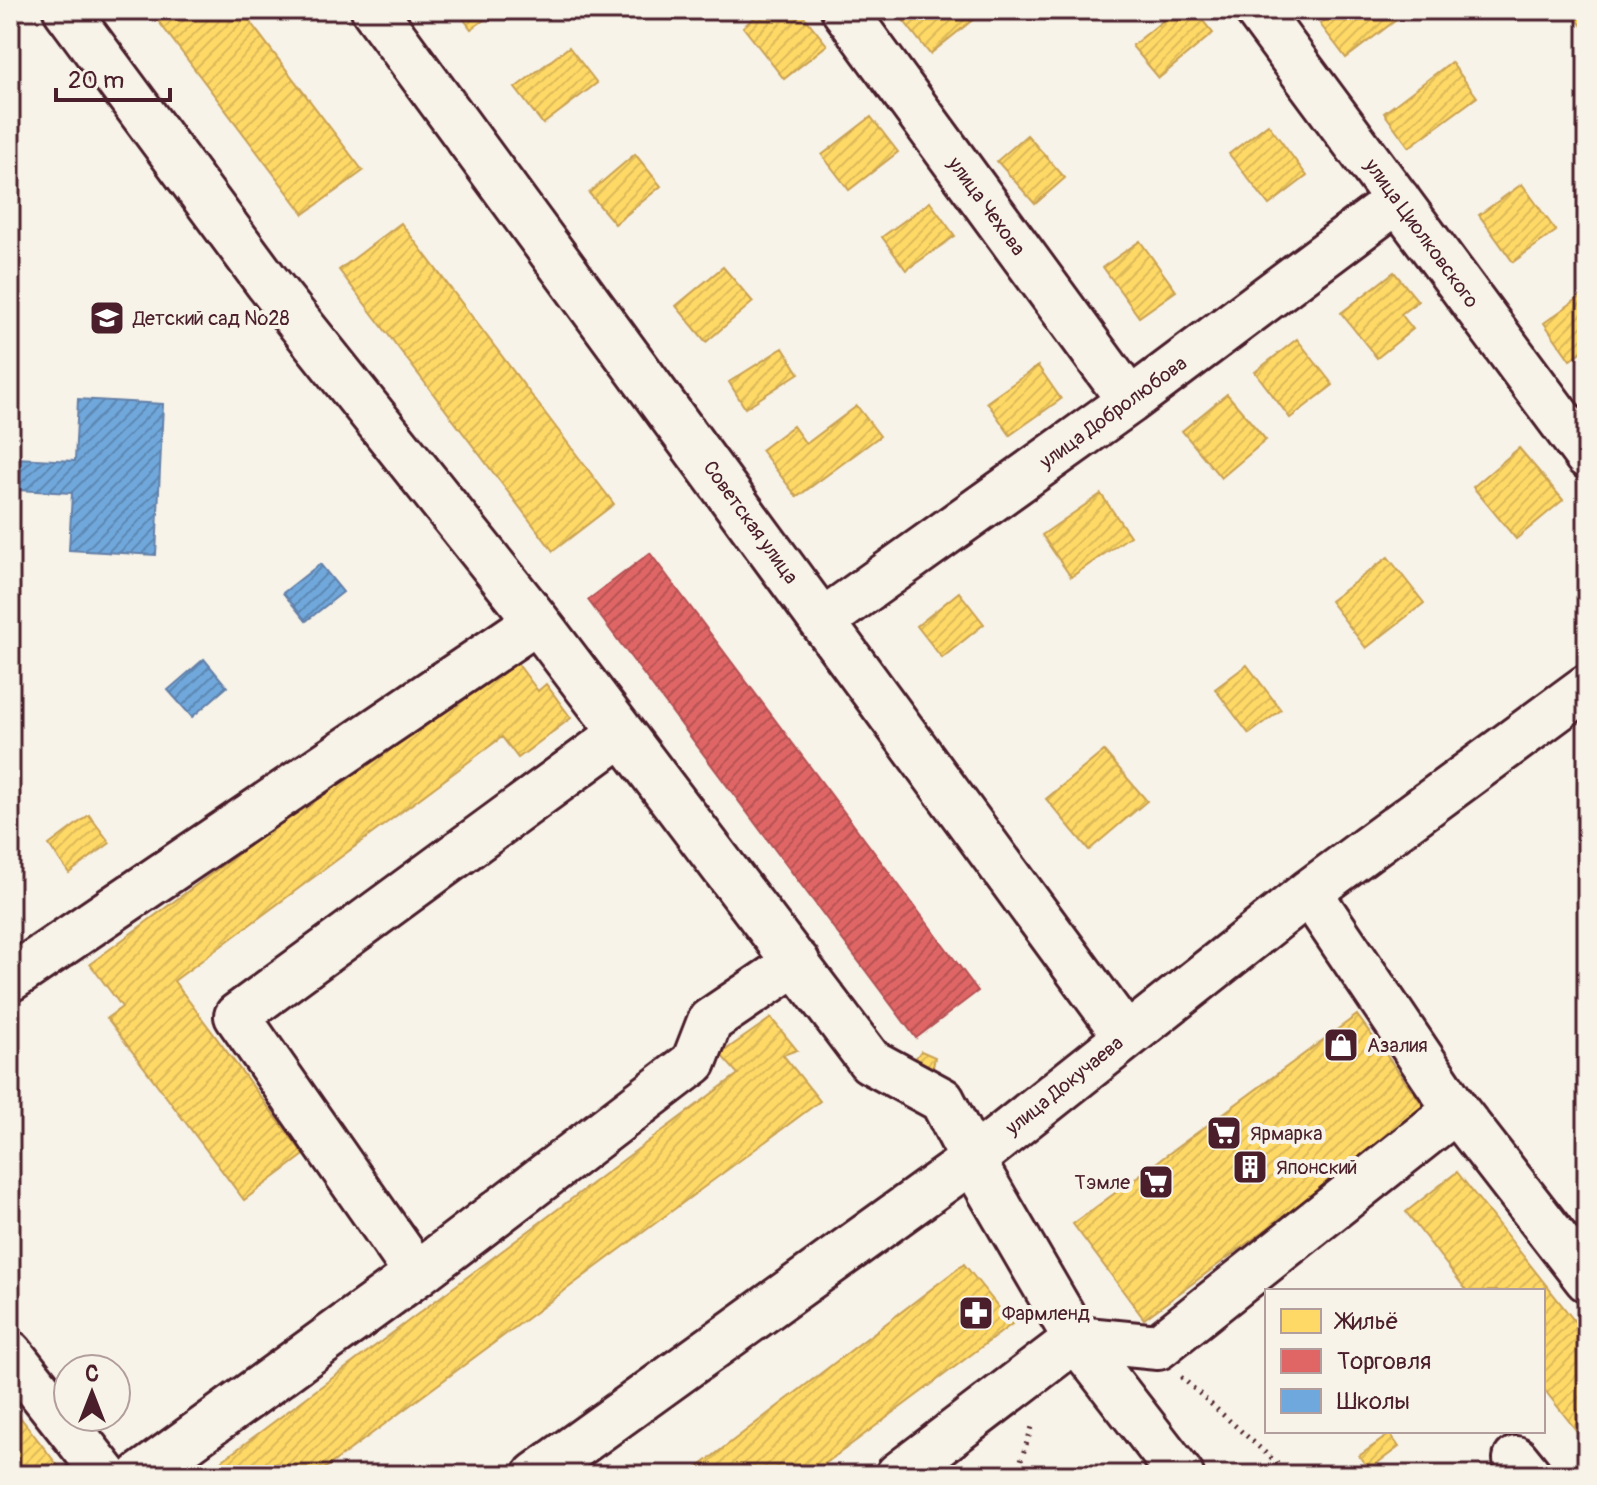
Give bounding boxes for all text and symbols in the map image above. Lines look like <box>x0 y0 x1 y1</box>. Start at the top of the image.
scale bar <box>56 52 170 102</box>
text: 20 m <box>68 66 124 95</box>
street label: улица Чехова <box>942 151 1031 261</box>
street label: улица Циолковского <box>1359 153 1484 313</box>
school or university icon: Детский сад №28 <box>88 299 126 337</box>
place label: Детский сад №28 <box>132 306 290 331</box>
street label: улица Добролюбова <box>1034 351 1192 475</box>
street label: Советская улица <box>698 456 804 589</box>
shop icon: Азалия <box>1322 1026 1360 1064</box>
street label: улица Докучаева <box>1000 1030 1128 1141</box>
place label: Азалия <box>1367 1033 1428 1058</box>
supermarket icon: Ярмарка <box>1205 1114 1243 1152</box>
place label: Ярмарка <box>1250 1121 1323 1146</box>
building icon: Японский <box>1231 1148 1269 1186</box>
place label: Японский <box>1276 1155 1357 1180</box>
supermarket icon: Тэмле <box>1137 1163 1175 1201</box>
place label: Тэмле <box>1075 1170 1130 1195</box>
legend <box>1265 1289 1545 1433</box>
pharmacy icon: Фармленд <box>957 1294 995 1332</box>
place label: Фармленд <box>1002 1301 1090 1326</box>
text: Жильё <box>1333 1307 1399 1336</box>
text: Торговля <box>1337 1347 1431 1376</box>
north arrow <box>52 1353 132 1433</box>
text: С <box>85 1360 99 1388</box>
text: Школы <box>1337 1387 1410 1416</box>

